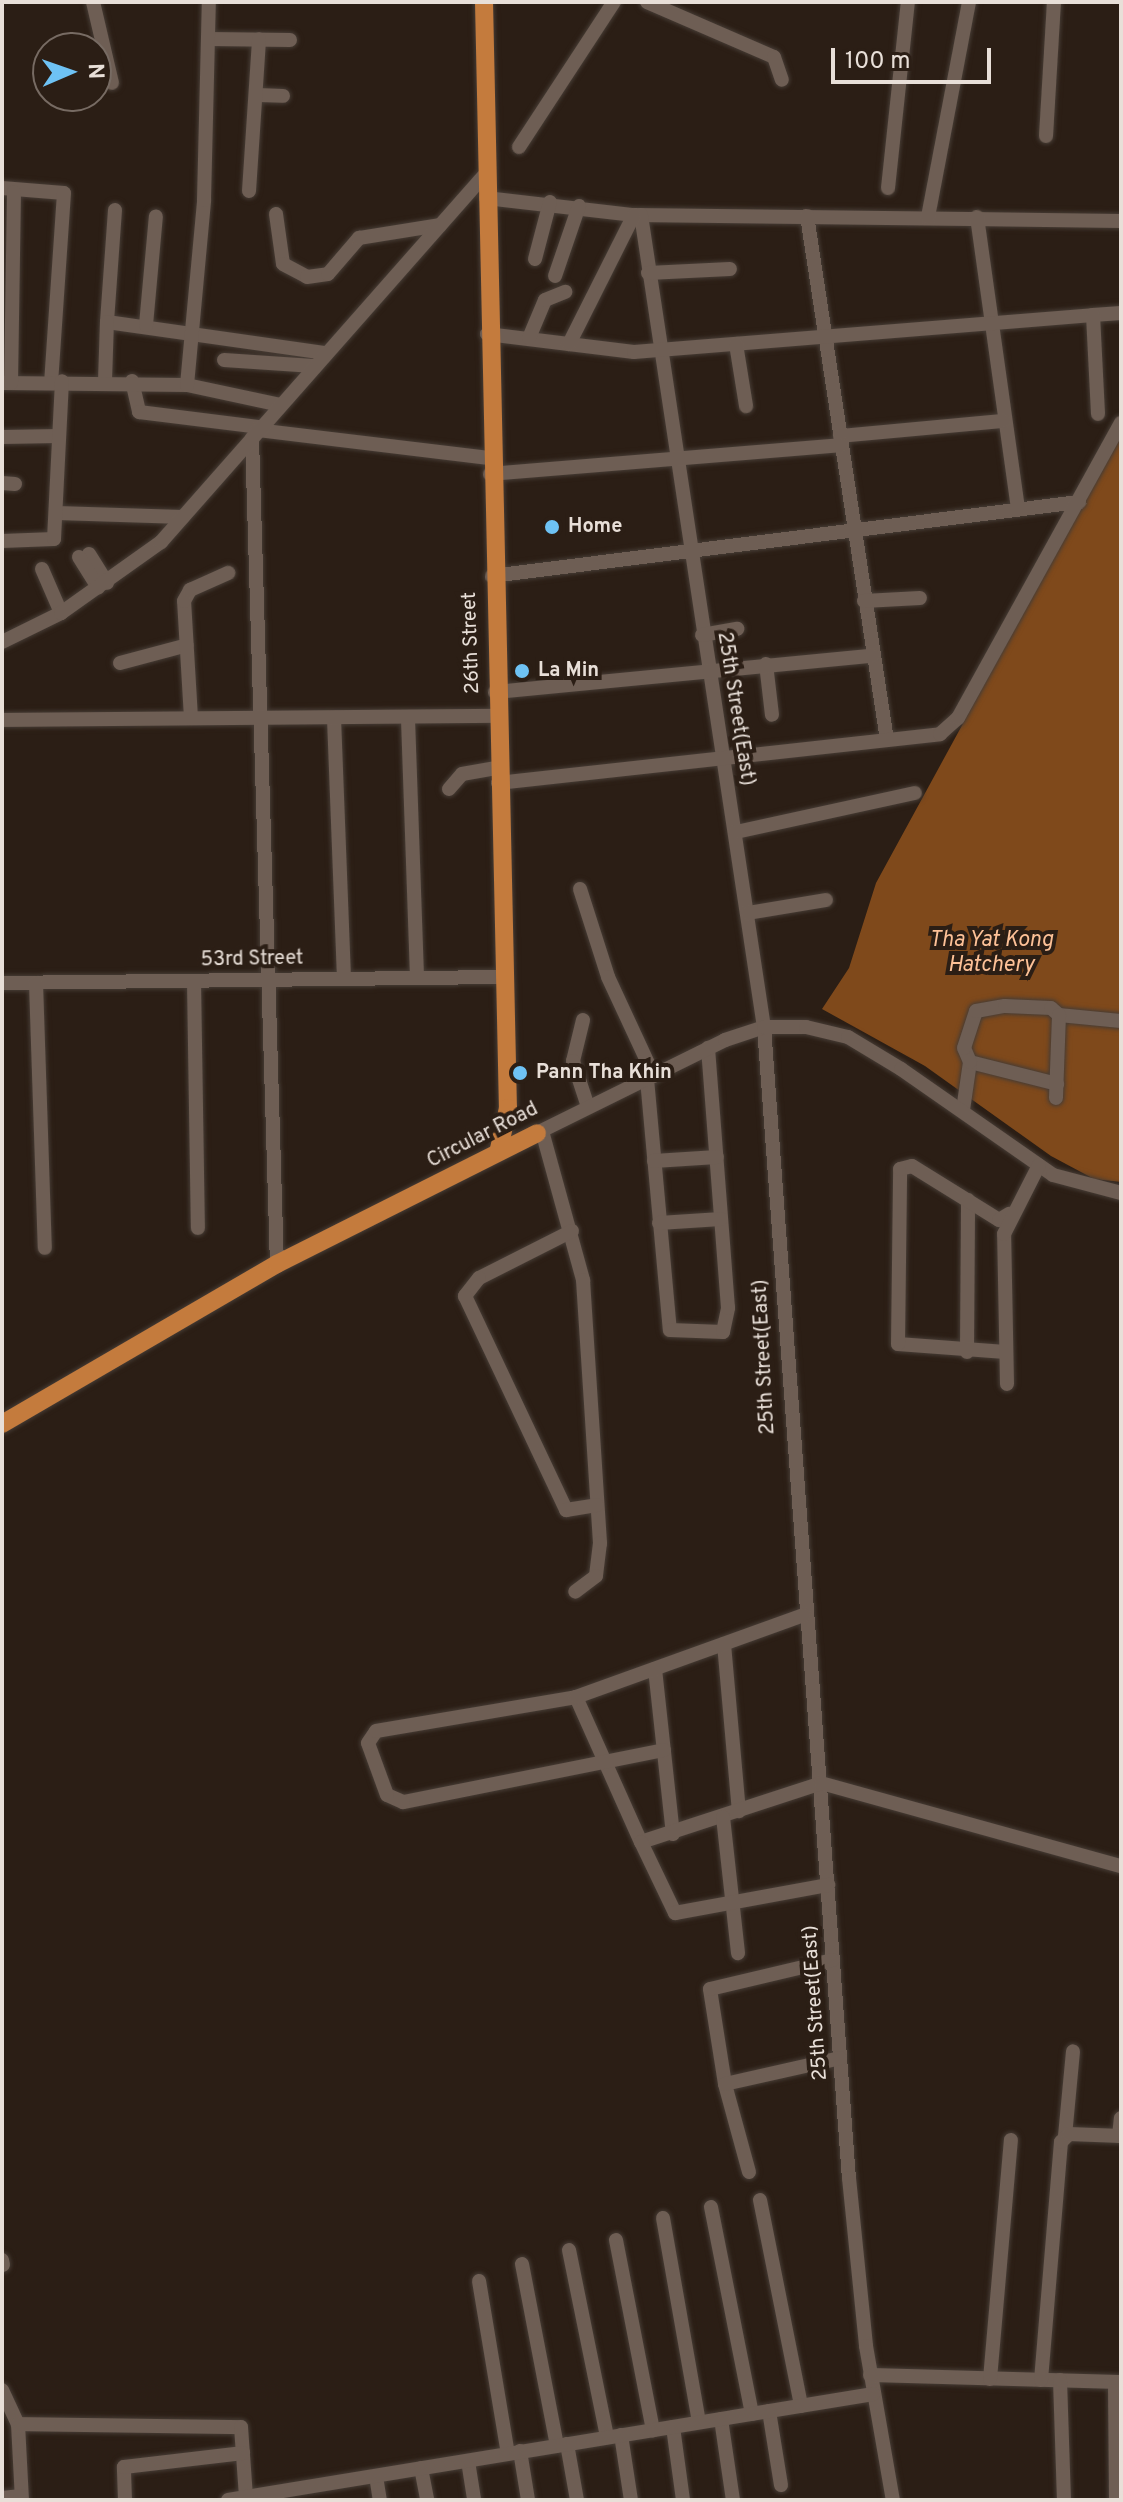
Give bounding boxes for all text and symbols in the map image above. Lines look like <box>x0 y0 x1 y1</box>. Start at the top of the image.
north arrow <box>32 32 112 112</box>
scale bar <box>835 32 995 82</box>
text: 100 m <box>845 47 911 77</box>
text: N <box>81 63 108 80</box>
place label: Home <box>568 515 622 539</box>
marker: Home <box>543 518 561 536</box>
street label: 26th Street <box>458 591 486 695</box>
street label: 25th Street(East) <box>711 630 759 788</box>
place label: La Min <box>538 659 599 683</box>
marker: La Min <box>513 662 531 680</box>
water label: Tha Yat Kong Hatchery <box>928 927 1054 978</box>
street label: 53rd Street <box>200 947 304 973</box>
place label: Pann Tha Khin <box>536 1061 672 1085</box>
marker: Pann Tha Khin <box>511 1064 529 1082</box>
street label: Circular Road <box>424 1098 542 1174</box>
street label: 25th Street(East) <box>749 1279 781 1435</box>
street label: 25th Street(East) <box>799 1925 833 2081</box>

